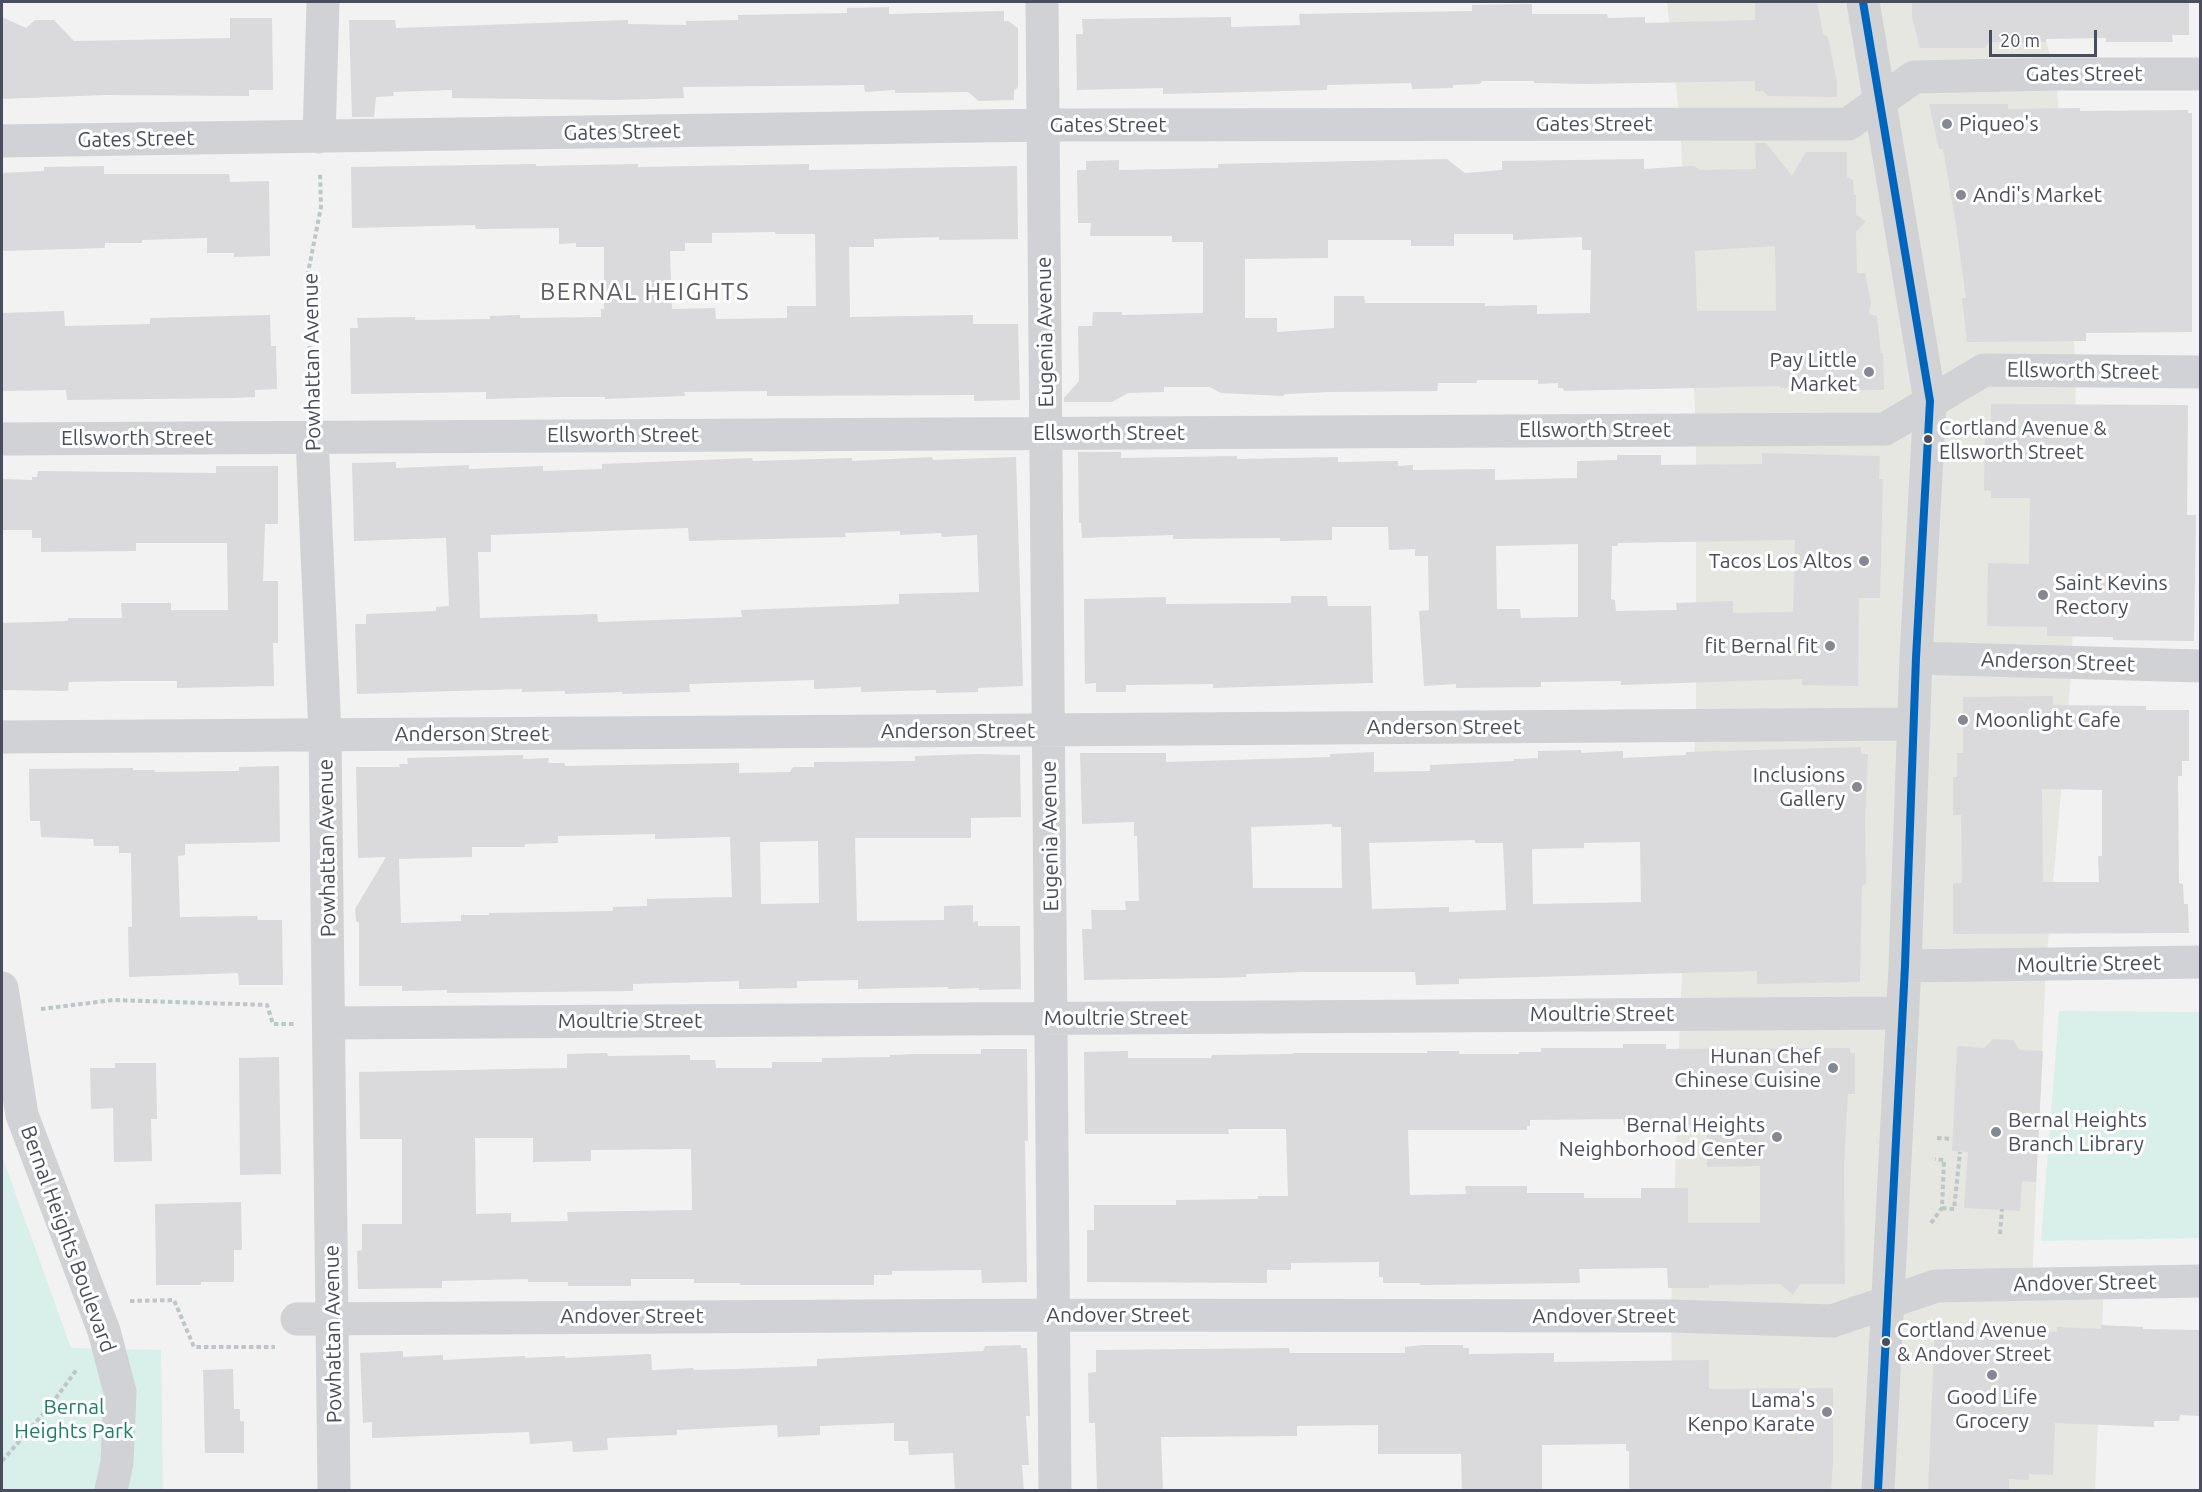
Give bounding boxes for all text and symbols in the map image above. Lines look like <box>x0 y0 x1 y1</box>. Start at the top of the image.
scale bar <box>1992 18 2100 56</box>
text: 20 m <box>2000 30 2040 50</box>
street label: Gates Street <box>2025 61 2143 87</box>
street label: Gates Street <box>1535 111 1653 137</box>
place label: Piqueo's <box>1959 111 2039 137</box>
street label: Gates Street <box>1049 112 1167 138</box>
marker: Piqueo's <box>1940 117 1954 131</box>
street label: Gates Street <box>563 118 681 146</box>
street label: Gates Street <box>77 125 195 153</box>
place label: Andi's Market <box>1973 182 2102 208</box>
marker: Andi's Market <box>1954 188 1968 202</box>
street label: Eugenia Avenue <box>1031 256 1059 408</box>
street label: Powhattan Avenue <box>298 273 326 451</box>
district label: BERNAL HEIGHTS <box>540 278 750 306</box>
place label: Pay Little Market <box>1770 347 1857 397</box>
street label: Ellsworth Street <box>2007 357 2159 385</box>
marker: Pay Little Market <box>1862 365 1876 379</box>
place label: Cortland Avenue & Ellsworth Street <box>1939 416 2107 463</box>
street label: Ellsworth Street <box>1519 417 1671 443</box>
street label: Ellsworth Street <box>1033 420 1185 446</box>
street label: Ellsworth Street <box>547 422 699 448</box>
street label: Ellsworth Street <box>61 425 213 451</box>
marker: Cortland Avenue & Ellsworth Street <box>1922 433 1934 445</box>
place label: Tacos Los Altos <box>1709 548 1852 574</box>
marker: Tacos Los Altos <box>1857 554 1871 568</box>
place label: Saint Kevins Rectory <box>2055 570 2168 620</box>
marker: Saint Kevins Rectory <box>2036 588 2050 602</box>
place label: fit Bernal fit <box>1704 633 1818 659</box>
marker: fit Bernal fit <box>1823 639 1837 653</box>
street label: Anderson Street <box>1980 647 2136 677</box>
place label: Moonlight Cafe <box>1975 707 2121 733</box>
marker: Moonlight Cafe <box>1956 713 1970 727</box>
street label: Anderson Street <box>1367 714 1521 740</box>
street label: Anderson Street <box>881 718 1035 744</box>
street label: Anderson Street <box>395 721 549 747</box>
street label: Powhattan Avenue <box>313 759 341 937</box>
street label: Eugenia Avenue <box>1036 760 1064 912</box>
place label: Inclusions Gallery <box>1753 762 1845 812</box>
marker: Inclusions Gallery <box>1850 780 1864 794</box>
street label: Moultrie Street <box>2017 950 2161 978</box>
street label: Moultrie Street <box>1530 1001 1674 1027</box>
street label: Moultrie Street <box>1044 1005 1188 1031</box>
street label: Moultrie Street <box>558 1008 702 1034</box>
place label: Hunan Chef Chinese Cuisine <box>1674 1043 1821 1093</box>
marker: Hunan Chef Chinese Cuisine <box>1826 1061 1840 1075</box>
place label: Bernal Heights Branch Library <box>2008 1107 2147 1157</box>
place label: Bernal Heights Neighborhood Center <box>1559 1112 1765 1162</box>
street label: Bernal Heights Boulevard <box>15 1122 121 1356</box>
marker: Bernal Heights Branch Library <box>1989 1125 2003 1139</box>
marker: Bernal Heights Neighborhood Center <box>1770 1130 1784 1144</box>
street label: Powhattan Avenue <box>319 1245 347 1423</box>
street label: Andover Street <box>2013 1269 2157 1297</box>
street label: Andover Street <box>1046 1302 1190 1328</box>
street label: Andover Street <box>560 1303 704 1329</box>
street label: Andover Street <box>1532 1303 1676 1329</box>
place label: Cortland Avenue & Andover Street <box>1897 1318 2051 1365</box>
marker: Cortland Avenue & Andover Street <box>1880 1336 1892 1348</box>
marker: Good Life Grocery <box>1985 1368 1999 1382</box>
place label: Good Life Grocery <box>1947 1384 2037 1434</box>
place label: Lama's Kenpo Karate <box>1687 1387 1815 1437</box>
park label: Bernal Heights Park <box>14 1394 134 1444</box>
marker: Lama's Kenpo Karate <box>1820 1405 1834 1419</box>

